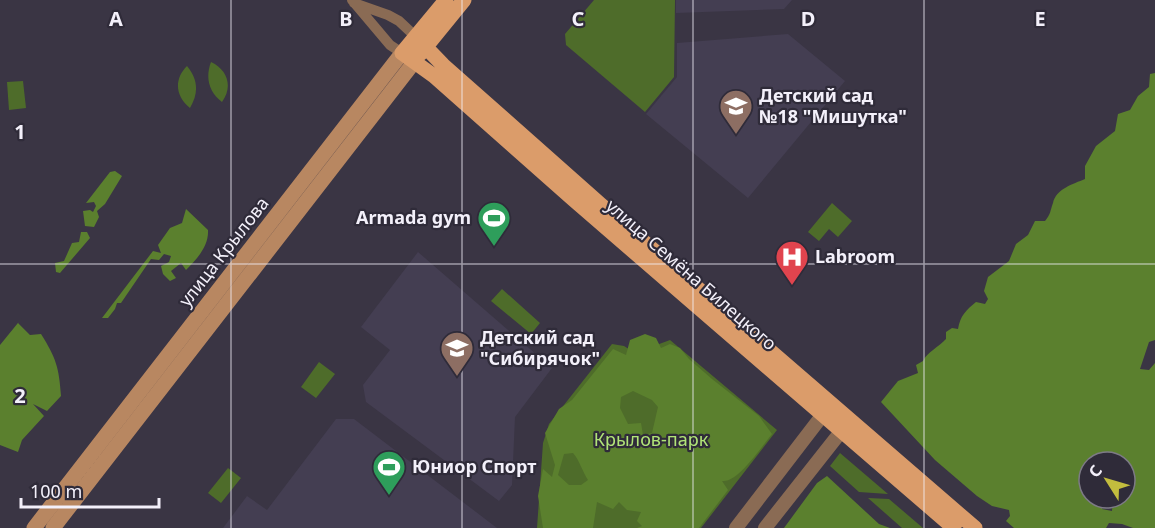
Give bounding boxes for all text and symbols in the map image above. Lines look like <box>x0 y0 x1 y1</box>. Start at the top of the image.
text: A <box>109 5 123 32</box>
text: B <box>339 5 353 32</box>
text: C <box>572 5 585 32</box>
text: D <box>801 5 815 32</box>
text: E <box>1034 5 1046 32</box>
place label: Детский сад №18 "Мишутка" <box>759 83 907 128</box>
school or university icon: Детский сад №18 "Мишутка" <box>718 88 754 135</box>
text: 1 <box>14 118 26 145</box>
street label: улица Крылова <box>173 192 274 311</box>
street label: улица Семёна Билецкого <box>601 193 782 355</box>
sports icon: Armada gym <box>476 200 512 247</box>
place label: Armada gym <box>356 205 471 229</box>
hospital icon: Labroom <box>774 239 810 286</box>
place label: Labroom <box>815 244 895 268</box>
place label: Детский сад "Сибирячок" <box>480 325 600 370</box>
school or university icon: Детский сад "Сибирячок" <box>439 330 475 377</box>
text: 2 <box>14 382 26 409</box>
park label: Крылов-парк <box>594 427 709 451</box>
sports icon: Юниор Спорт <box>371 449 407 496</box>
north arrow <box>1077 450 1137 510</box>
place label: Юниор Спорт <box>412 454 536 478</box>
text: С <box>1083 460 1107 482</box>
scale bar <box>21 471 159 509</box>
text: 100 m <box>30 479 82 503</box>

